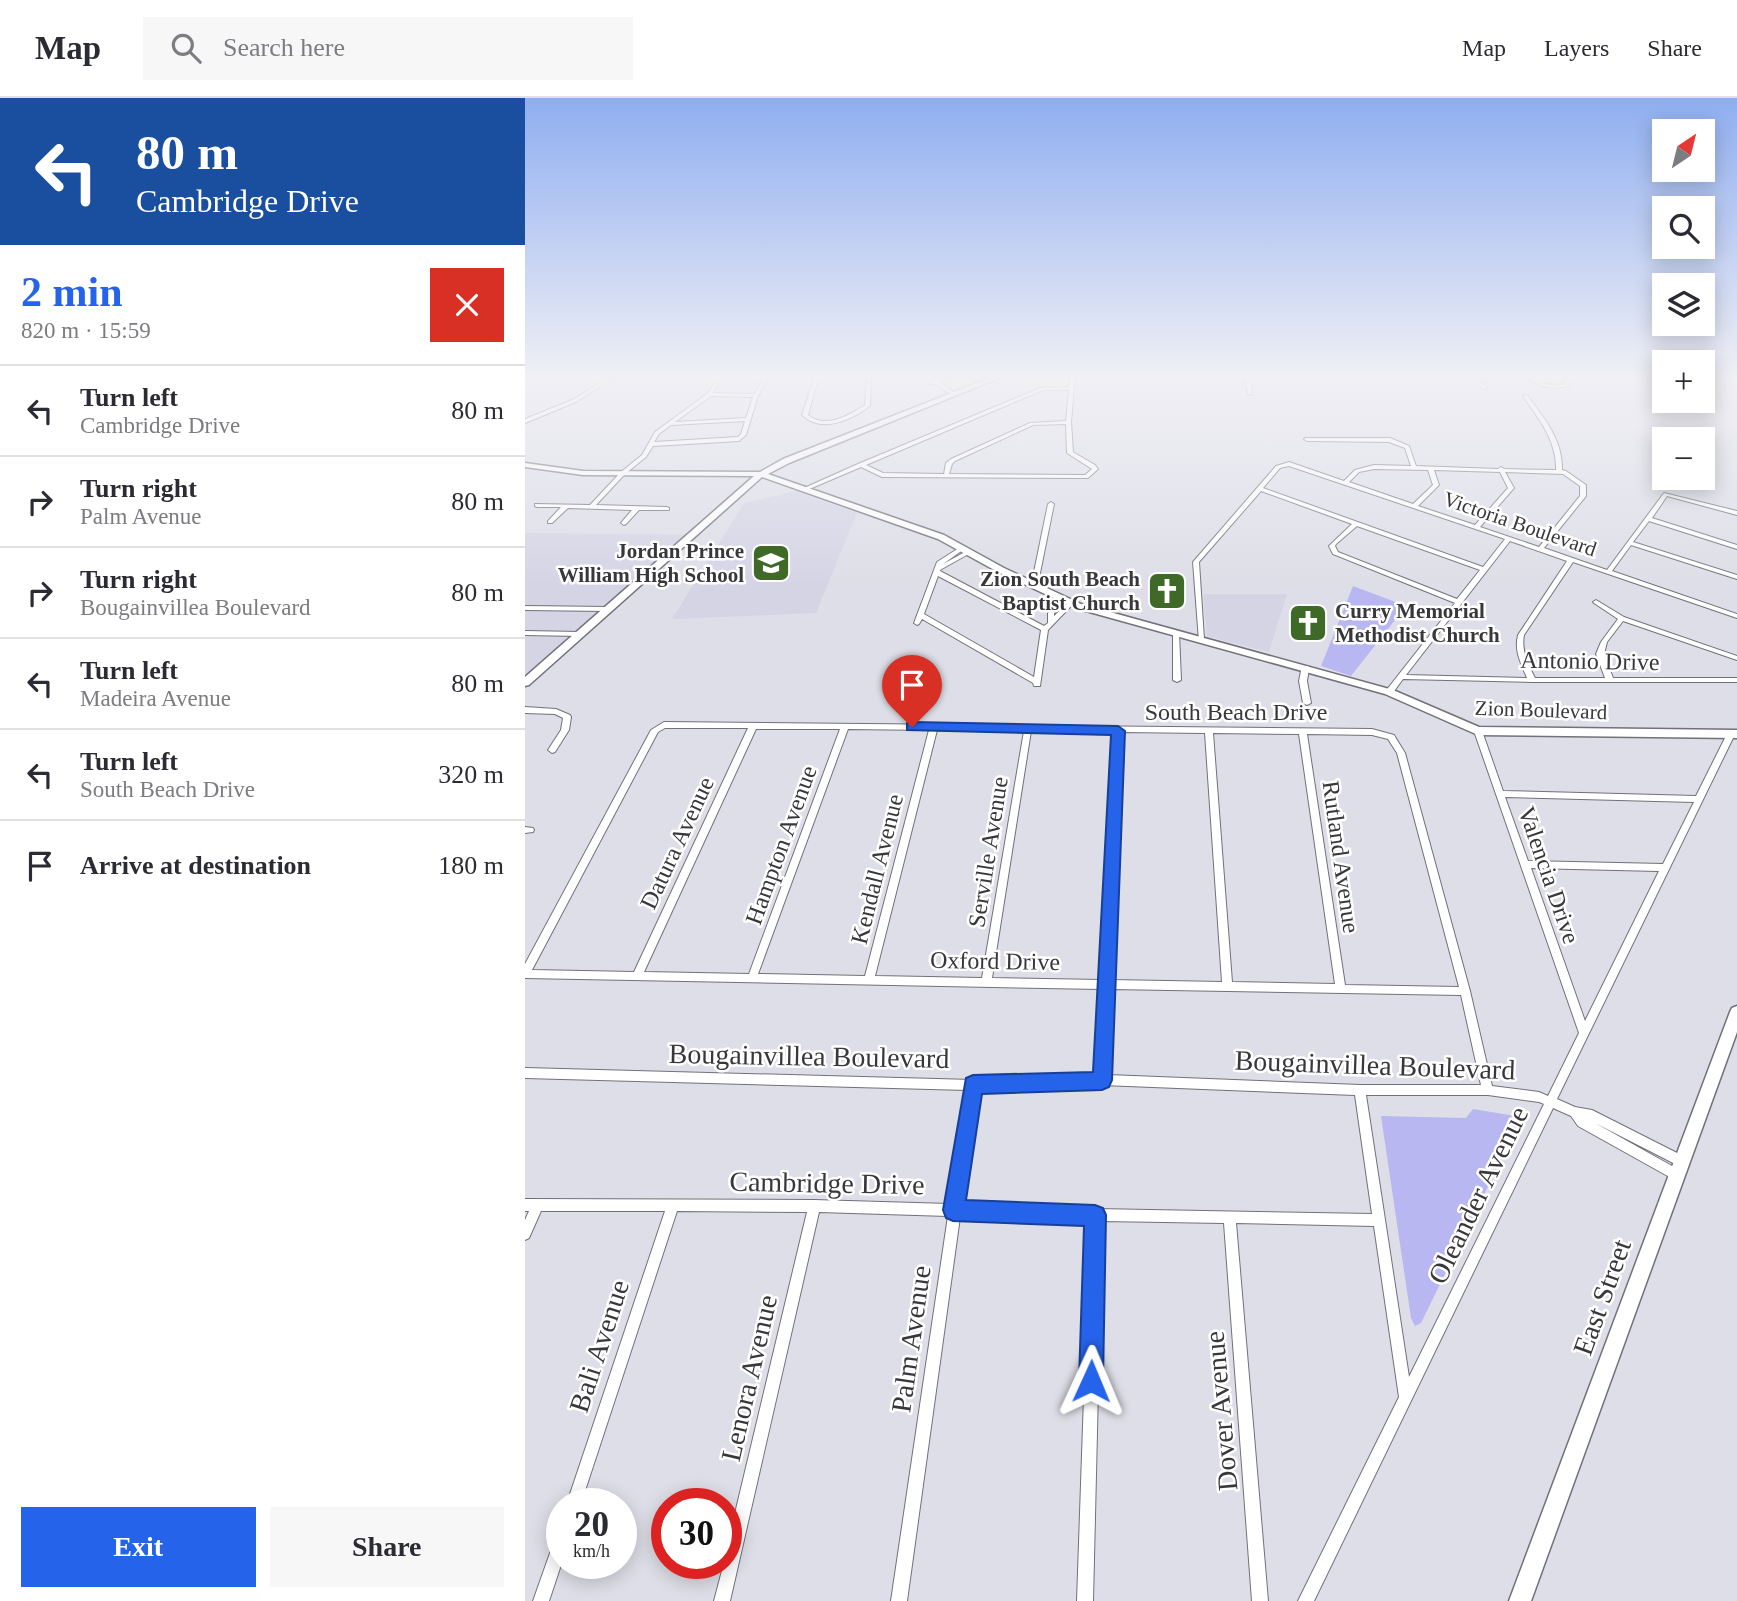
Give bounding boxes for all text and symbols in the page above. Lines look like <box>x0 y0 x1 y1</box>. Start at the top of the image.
search box <box>143 17 633 80</box>
icon: search <box>167 29 205 67</box>
text: Map <box>35 30 101 66</box>
text: Search here <box>223 33 345 62</box>
text: Map <box>1462 35 1506 61</box>
text: Layers <box>1544 35 1609 61</box>
text: Share <box>1647 35 1702 61</box>
north arrow <box>1652 119 1715 182</box>
map controls <box>1652 119 1715 490</box>
text: 80 m <box>136 125 238 180</box>
icon: left <box>21 126 112 217</box>
text: Cambridge Drive <box>136 183 359 219</box>
button: search <box>1652 196 1715 259</box>
button: close <box>430 268 504 342</box>
text: 2 min <box>21 269 123 315</box>
button: layers <box>1652 273 1715 336</box>
text: 820 m · 15:59 <box>21 318 151 343</box>
button: + <box>1652 350 1715 413</box>
text: Turn left <box>80 383 178 412</box>
icon: left <box>21 392 59 430</box>
text: 80 m <box>451 396 504 425</box>
text: Cambridge Drive <box>80 413 240 438</box>
button: − <box>1652 427 1715 490</box>
text: Turn right <box>80 474 197 503</box>
icon: right <box>21 483 59 521</box>
text: 80 m <box>451 487 504 516</box>
street label: Victoria Boulevard <box>1440 487 1600 562</box>
text: Palm Avenue <box>80 504 202 529</box>
place label: Jordan Prince William High School <box>558 539 744 587</box>
school or university icon: Jordan Prince William High School <box>750 542 792 584</box>
text: Turn right <box>80 565 197 594</box>
place label: Zion South Beach Baptist Church <box>980 567 1140 615</box>
church icon: Zion South Beach Baptist Church <box>1146 570 1188 612</box>
icon: right <box>21 574 59 612</box>
text: 80 m <box>451 578 504 607</box>
text: Bougainvillea Boulevard <box>80 595 311 620</box>
place label: Curry Memorial Methodist Church <box>1335 599 1500 647</box>
church icon: Curry Memorial Methodist Church <box>1287 602 1329 644</box>
street label: Antonio Drive <box>1520 647 1660 675</box>
pin <box>882 655 942 727</box>
text: Turn left <box>80 656 178 685</box>
icon: left <box>21 665 59 703</box>
icon: arrive <box>893 666 931 704</box>
text: 80 m <box>451 669 504 698</box>
text: Madeira Avenue <box>80 686 231 711</box>
street label: Zion Boulevard <box>1474 696 1608 724</box>
street label: South Beach Drive <box>1145 699 1327 725</box>
text: Turn left <box>80 747 178 776</box>
icon: left <box>21 756 59 794</box>
text: 320 m <box>438 760 504 789</box>
street label: Hampton Avenue <box>740 762 822 928</box>
street label: Datura Avenue <box>635 773 719 913</box>
street label: Serville Avenue <box>963 775 1013 929</box>
text: South Beach Drive <box>80 777 255 802</box>
street label: Rutland Avenue <box>1317 779 1365 935</box>
street label: Kendall Avenue <box>846 791 908 947</box>
street label: Valencia Drive <box>1513 803 1585 947</box>
icon: arrive <box>21 847 59 885</box>
text: Arrive at destination <box>80 851 311 880</box>
text: 180 m <box>438 851 504 880</box>
street label: Oxford Drive <box>930 947 1060 975</box>
street label: Bougainvillea Boulevard <box>668 1038 950 1074</box>
street label: Bougainvillea Boulevard <box>1234 1045 1516 1085</box>
street label: Oleander Avenue <box>1422 1101 1534 1289</box>
street label: Cambridge Drive <box>729 1166 925 1200</box>
street label: East Street <box>1567 1235 1637 1359</box>
street label: Palm Avenue <box>885 1264 937 1414</box>
street label: Bali Avenue <box>563 1276 635 1416</box>
street label: Lenora Avenue <box>715 1292 783 1464</box>
street label: Dover Avenue <box>1199 1330 1243 1492</box>
position arrow <box>1054 1344 1128 1418</box>
speed limit sign: 30 <box>651 1488 742 1579</box>
text: 20 <box>574 1505 609 1544</box>
button: Exit <box>21 1507 256 1587</box>
button: Share <box>270 1507 504 1587</box>
text: km/h <box>573 1541 610 1561</box>

